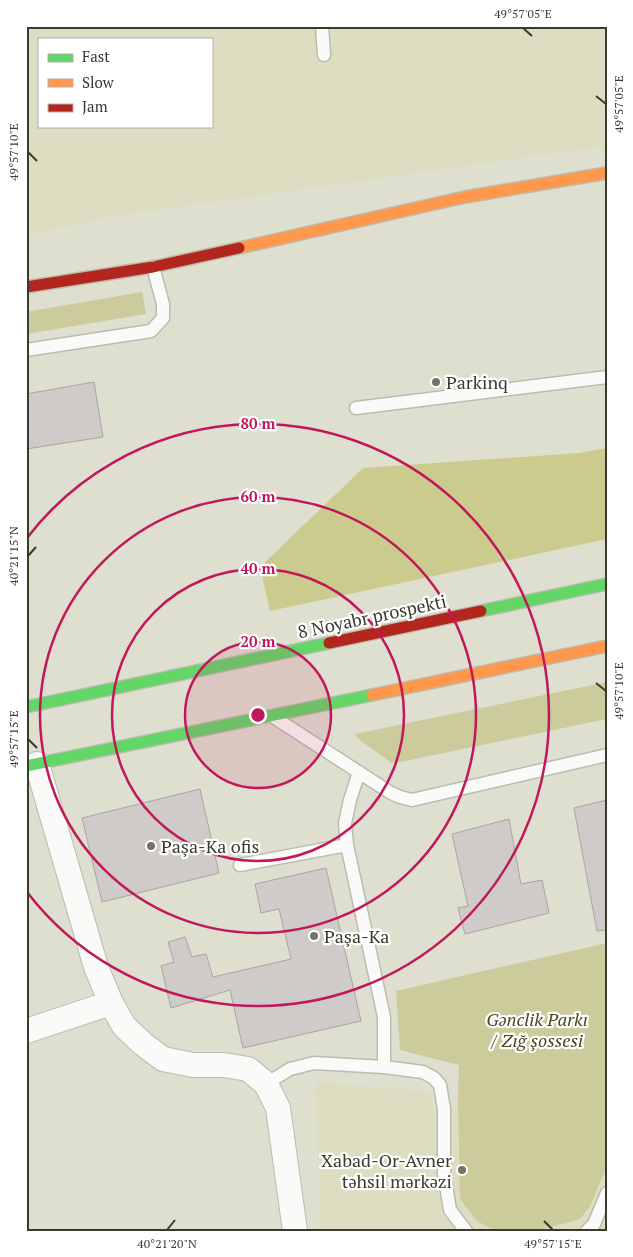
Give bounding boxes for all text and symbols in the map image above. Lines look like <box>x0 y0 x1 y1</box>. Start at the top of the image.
text: 49°57'05"E <box>494 6 552 21</box>
legend <box>38 38 212 128</box>
text: Fast <box>82 46 110 66</box>
text: Slow <box>82 72 115 92</box>
text: 49°57'05"E <box>611 75 626 133</box>
text: Jam <box>82 96 108 116</box>
text: 49°57'10"E <box>6 123 21 181</box>
place label: Parkinq <box>446 370 508 394</box>
marker: Parkinq <box>430 376 442 388</box>
text: 80 m <box>241 413 276 433</box>
text: 60 m <box>241 486 276 506</box>
text: 40°21'15"N <box>6 526 21 586</box>
text: 40 m <box>241 558 276 578</box>
street label: 8 Noyabr prospekti <box>295 589 449 643</box>
text: 20 m <box>241 631 276 651</box>
text: 49°57'10"E <box>611 662 626 720</box>
centre of rings <box>249 706 267 724</box>
text: 49°57'15"E <box>6 710 21 768</box>
place label: Paşa-Ka ofis <box>161 834 259 858</box>
marker: Paşa-Ka ofis <box>145 840 157 852</box>
place label: Paşa-Ka <box>324 924 389 948</box>
marker: Paşa-Ka <box>308 930 320 942</box>
park label: Gənclik Parkı / Zığ şossesi <box>486 1007 588 1052</box>
place label: Xabad-Or-Avner təhsil mərkəzi <box>321 1148 452 1193</box>
marker: Xabad-Or-Avner təhsil mərkəzi <box>456 1164 468 1176</box>
text: 40°21'20"N <box>137 1236 197 1251</box>
text: 49°57'15"E <box>524 1236 582 1251</box>

